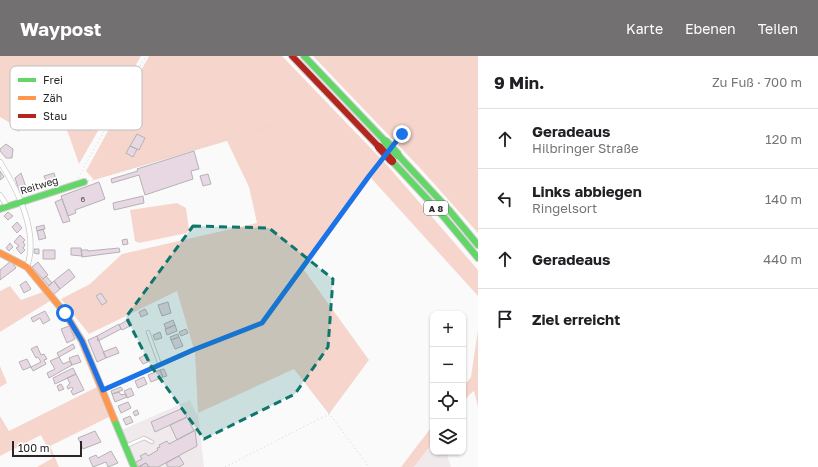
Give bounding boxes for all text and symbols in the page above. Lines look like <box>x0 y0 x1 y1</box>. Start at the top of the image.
text: Waypost <box>20 17 101 40</box>
text: Karte <box>626 20 663 37</box>
text: Ebenen <box>685 20 736 37</box>
text: Teilen <box>758 20 798 37</box>
legend <box>10 66 142 130</box>
text: 9 Min. <box>494 72 545 93</box>
text: Frei <box>43 73 63 86</box>
text: Zu Fuß · 700 m <box>712 74 802 90</box>
text: Zäh <box>43 91 63 104</box>
text: Stau <box>43 109 67 122</box>
text: Geradeaus <box>532 122 610 140</box>
route end <box>393 125 411 143</box>
icon: ahead <box>494 128 516 150</box>
text: 120 m <box>765 131 802 147</box>
text: Hilbringer Straße <box>532 140 639 156</box>
street label: Reitweg <box>18 174 60 196</box>
text: Links abbiegen <box>532 182 642 200</box>
icon: left <box>494 188 516 210</box>
text: 140 m <box>765 191 802 207</box>
house number: 6 <box>81 194 86 204</box>
text: Ringelsort <box>532 200 597 216</box>
road number: A 8 <box>424 201 448 215</box>
icon: ahead <box>494 248 516 270</box>
text: Geradeaus <box>532 250 610 268</box>
text: 440 m <box>763 251 802 267</box>
route start <box>56 304 74 322</box>
icon: arrive <box>494 308 516 330</box>
text: Ziel erreicht <box>532 310 620 328</box>
map controls <box>430 311 466 455</box>
button: + <box>430 311 466 347</box>
button: − <box>430 347 466 383</box>
button: locate <box>430 383 466 419</box>
button: layers <box>430 419 466 455</box>
scale bar <box>12 439 82 458</box>
text: 100 m <box>18 441 49 454</box>

